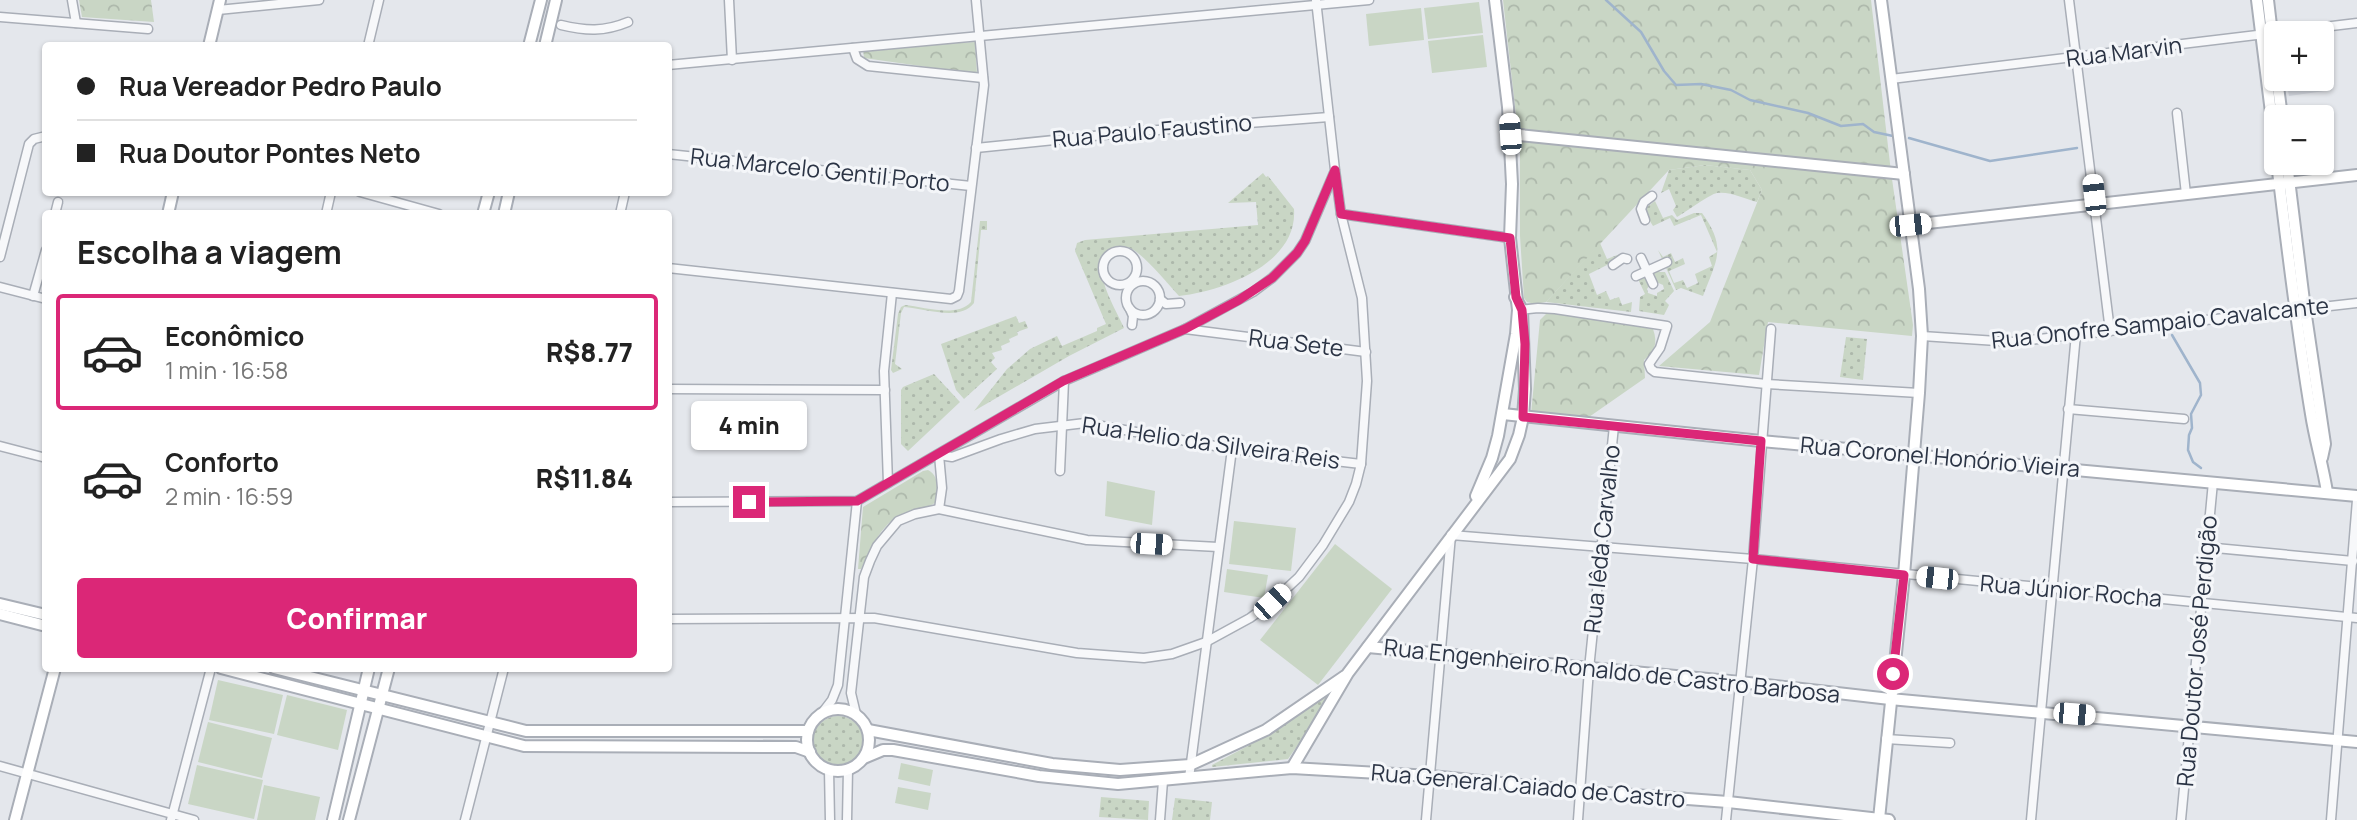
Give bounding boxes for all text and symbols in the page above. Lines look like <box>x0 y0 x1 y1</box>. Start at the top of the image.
map controls <box>2264 21 2334 175</box>
button: + <box>2264 21 2334 91</box>
street label: Rua Marvin <box>2064 28 2184 74</box>
text: Rua Vereador Pedro Paulo <box>119 68 442 104</box>
street label: Rua Paulo Faustino <box>1051 105 1253 155</box>
button: − <box>2264 105 2334 175</box>
car <box>1499 112 1522 156</box>
text: Rua Doutor Pontes Neto <box>119 135 420 171</box>
street label: Rua Marcelo Gentil Porto <box>689 139 951 199</box>
car <box>2082 173 2107 217</box>
car <box>1889 212 1932 238</box>
text: Escolha a viagem <box>77 230 342 274</box>
street label: Rua Onofre Sampaio Cavalcante <box>1990 288 2330 356</box>
text: Econômico <box>165 318 304 354</box>
street label: Rua Sete <box>1247 320 1345 364</box>
icon: car <box>81 321 144 384</box>
text: R$8.77 <box>546 334 633 370</box>
text: 1 min · 16:58 <box>165 354 288 386</box>
callout: 4 min <box>691 400 807 449</box>
street label: Rua Helio da Silveira Reis <box>1080 408 1342 476</box>
text: 4 min <box>718 409 780 441</box>
street label: Rua Coronel Honório Vieira <box>1799 428 2081 484</box>
street label: Rua Iêda Carvalho <box>1575 443 1627 635</box>
text: Conforto <box>165 444 279 480</box>
icon: car <box>81 447 144 510</box>
text: R$11.84 <box>536 460 633 496</box>
text: 2 min · 16:59 <box>165 480 293 512</box>
route end <box>733 486 765 518</box>
street label: Rua Doutor José Perdigão <box>2168 514 2224 788</box>
car <box>1130 532 1173 556</box>
car <box>1916 565 1959 591</box>
street label: Rua Júnior Rocha <box>1979 566 2163 614</box>
button: Confirmar <box>77 578 637 658</box>
car <box>1250 580 1295 624</box>
street label: Rua Engenheiro Ronaldo de Castro Barbosa <box>1382 630 1842 710</box>
route start <box>1877 658 1909 690</box>
car <box>2053 702 2096 726</box>
street label: Rua General Caiado de Castro <box>1370 755 1687 815</box>

